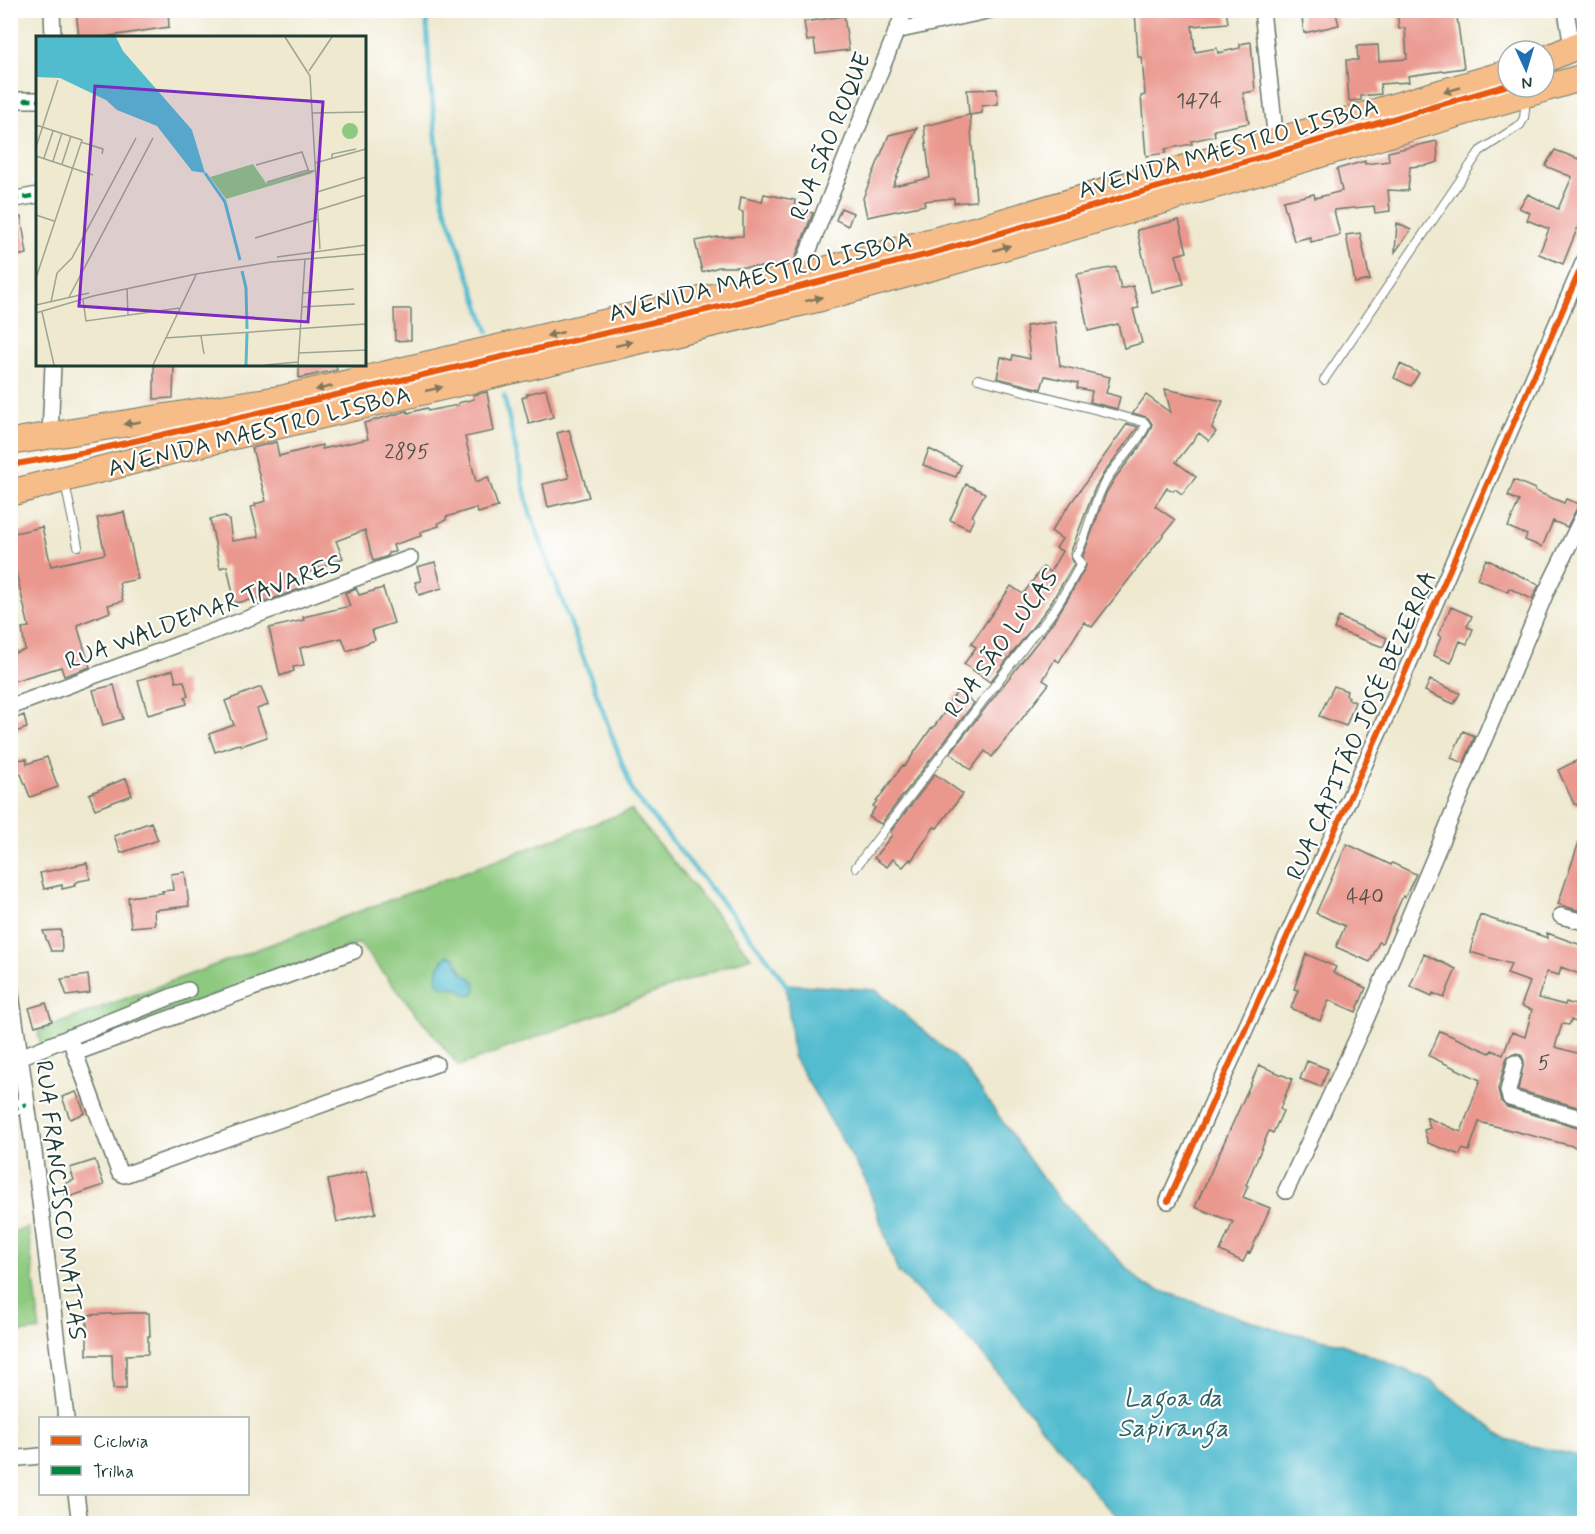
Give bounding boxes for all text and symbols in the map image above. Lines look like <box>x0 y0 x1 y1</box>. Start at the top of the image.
inset map <box>36 36 366 366</box>
north arrow <box>1496 39 1556 99</box>
street label: RUA SÃO ROQUE <box>784 48 879 225</box>
text: N <box>1521 72 1533 93</box>
one-way arrow <box>1443 86 1461 95</box>
house number: 1474 <box>1176 87 1222 115</box>
street label: AVENIDA MAESTRO LISBOA <box>1075 92 1382 207</box>
street label: AVENIDA MAESTRO LISBOA <box>606 225 915 330</box>
one-way arrow <box>993 243 1011 252</box>
one-way arrow <box>805 294 823 304</box>
one-way arrow <box>546 330 564 340</box>
one-way arrow <box>615 339 633 349</box>
street label: AVENIDA MAESTRO LISBOA <box>105 380 414 485</box>
one-way arrow <box>315 384 333 394</box>
one-way arrow <box>425 384 444 394</box>
one-way arrow <box>123 418 142 427</box>
house number: 2895 <box>384 438 430 466</box>
street label: RUA WALDEMAR TAVARES <box>61 549 346 678</box>
street label: RUA SÃO LUCAS <box>938 564 1066 724</box>
street label: RUA CAPITÃO JOSÉ BEZERRA <box>1278 565 1445 885</box>
house number: 440 <box>1346 883 1384 911</box>
house number: 5 <box>1538 1049 1550 1077</box>
street label: RUA FRANCISCO MATIAS <box>27 1059 92 1342</box>
water label: Lagoa da Sapiranga <box>1117 1382 1229 1449</box>
legend <box>39 1417 249 1495</box>
text: Ciclovia <box>93 1430 149 1454</box>
text: Trilha <box>93 1460 134 1484</box>

